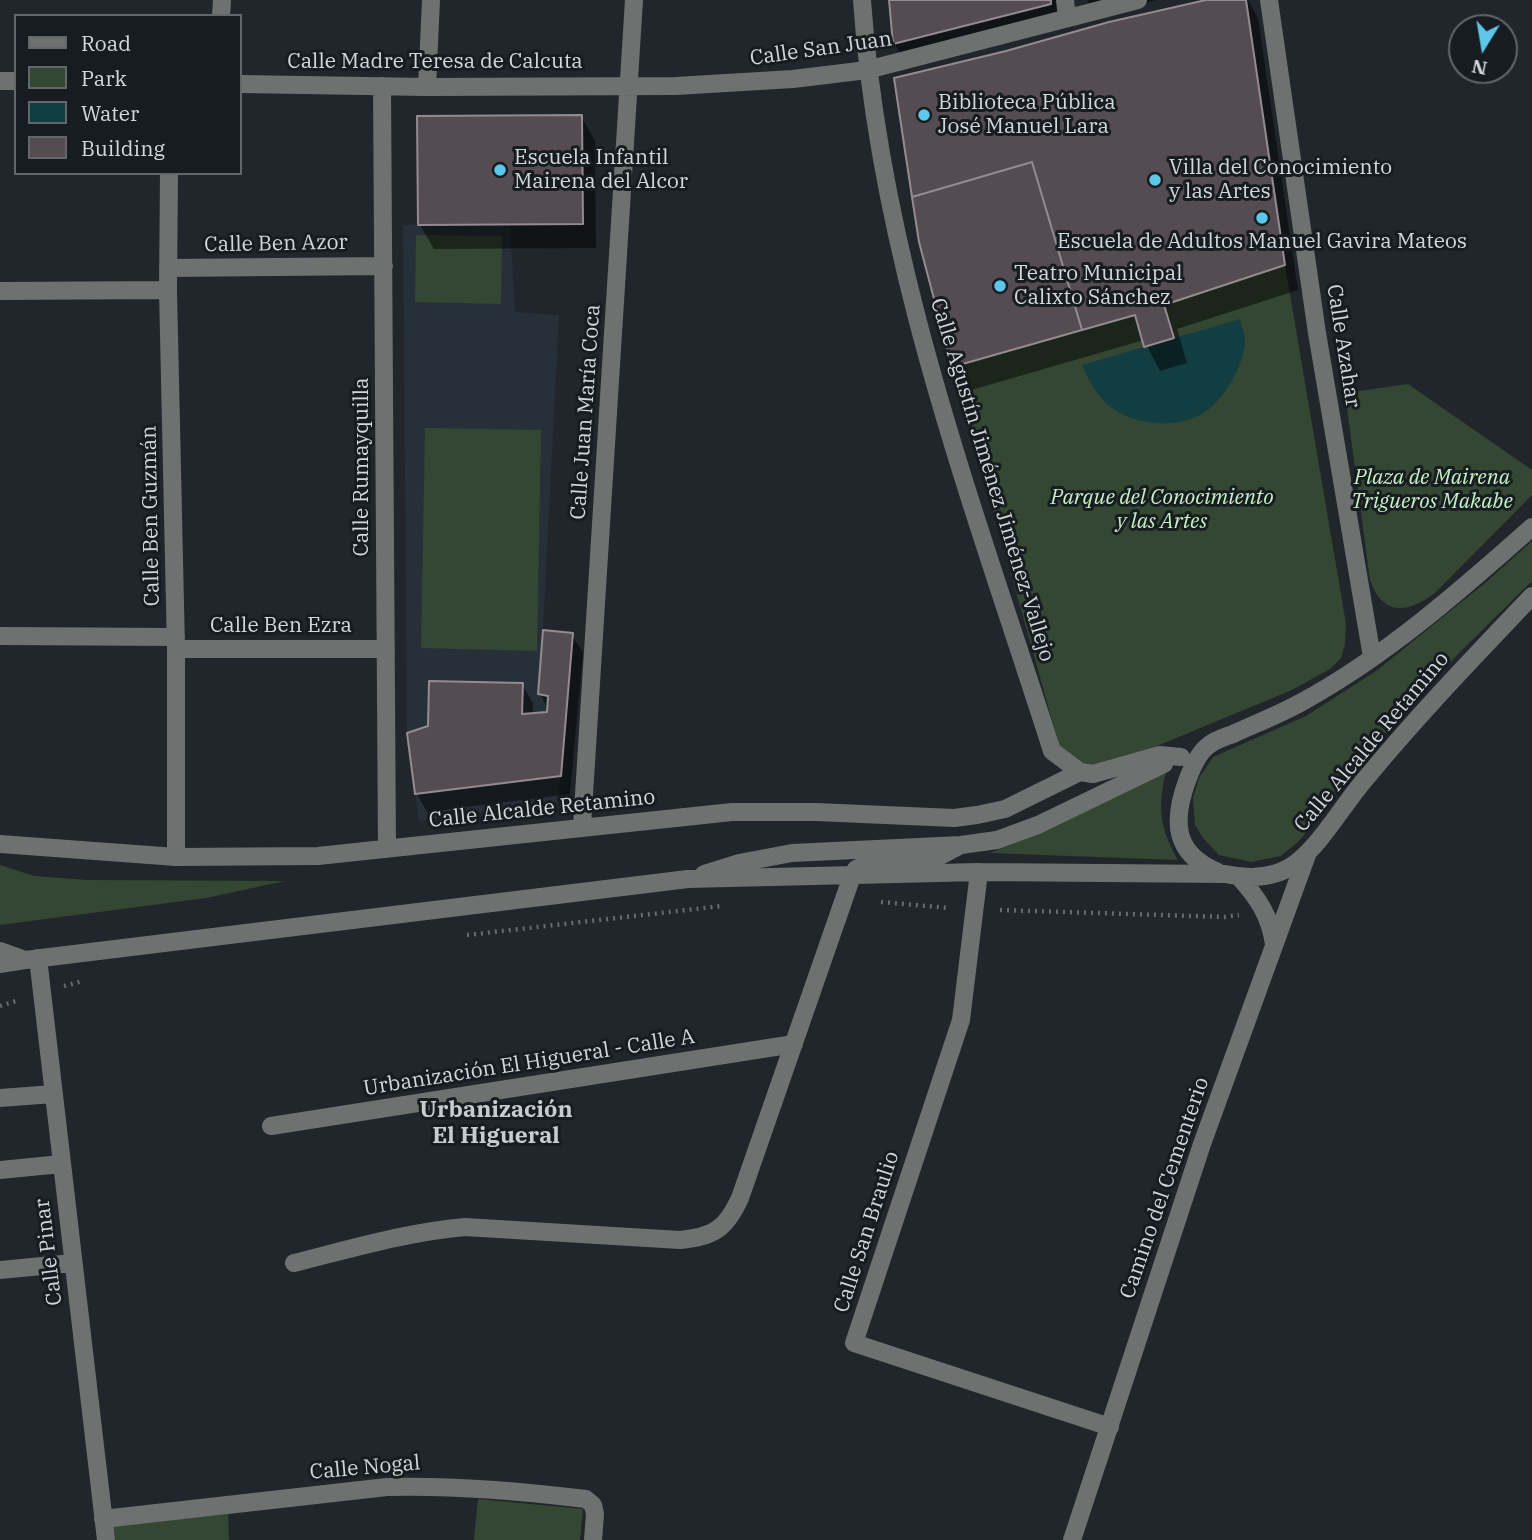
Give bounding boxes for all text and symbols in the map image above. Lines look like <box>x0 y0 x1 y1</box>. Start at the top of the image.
legend <box>14 14 242 175</box>
north arrow <box>1448 14 1518 84</box>
street label: Calle San Juan <box>748 27 894 71</box>
text: Road <box>81 29 131 57</box>
street label: Calle Madre Teresa de Calcuta <box>287 49 583 75</box>
text: N <box>1470 54 1489 81</box>
text: Park <box>81 64 127 92</box>
place label: Biblioteca Pública José Manuel Lara <box>938 90 1116 140</box>
text: Water <box>81 99 139 127</box>
marker: Biblioteca Pública José Manuel Lara <box>916 107 932 123</box>
text: Building <box>81 134 165 162</box>
place label: Escuela Infantil Mairena del Alcor <box>514 145 688 195</box>
place label: Villa del Conocimiento y las Artes <box>1169 155 1392 205</box>
marker: Escuela Infantil Mairena del Alcor <box>492 162 508 178</box>
marker: Villa del Conocimiento y las Artes <box>1147 172 1163 188</box>
marker: Escuela de Adultos Manuel Gavira Mateos <box>1254 210 1270 226</box>
place label: Escuela de Adultos Manuel Gavira Mateos <box>1057 229 1467 255</box>
street label: Calle Ben Azor <box>204 230 348 258</box>
place label: Teatro Municipal Calixto Sánchez <box>1014 261 1183 311</box>
marker: Teatro Municipal Calixto Sánchez <box>992 278 1008 294</box>
street label: Calle Azahar <box>1321 283 1365 409</box>
street label: Calle Agustín Jiménez Jiménez-Vallejo <box>925 295 1059 665</box>
street label: Calle Juan María Coca <box>566 304 606 520</box>
street label: Calle Rumayquilla <box>349 377 375 557</box>
street label: Calle Ben Guzmán <box>137 425 165 607</box>
park label: Plaza de Mairena Trigueros Makabe <box>1351 465 1513 515</box>
park label: Parque del Conocimiento y las Artes <box>1050 485 1274 535</box>
street label: Calle Ben Ezra <box>210 613 352 639</box>
street label: Calle Alcalde Retamino <box>1289 647 1455 837</box>
street label: Calle Alcalde Retamino <box>428 785 656 833</box>
street label: Urbanización El Higueral - Calle A <box>361 1024 697 1102</box>
street label: Camino del Cementerio <box>1115 1074 1215 1302</box>
district label: Urbanización El Higueral <box>419 1096 573 1150</box>
street label: Calle San Braulio <box>829 1148 905 1316</box>
street label: Calle Pinar <box>30 1197 68 1307</box>
street label: Calle Nogal <box>309 1451 421 1485</box>

